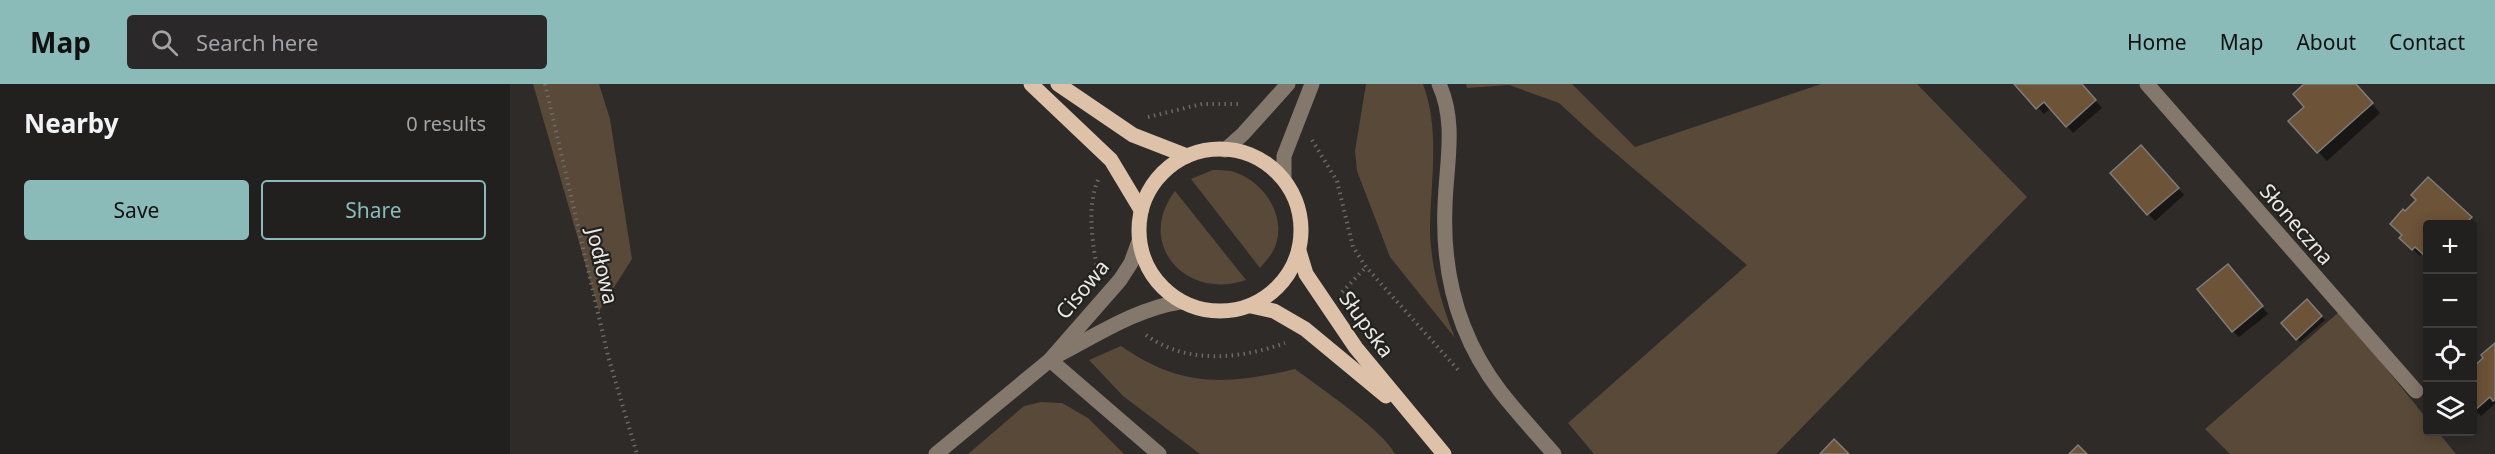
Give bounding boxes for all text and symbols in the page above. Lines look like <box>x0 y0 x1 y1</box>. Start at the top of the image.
search box <box>127 15 547 69</box>
text: Map <box>30 23 91 61</box>
icon: search <box>148 26 181 59</box>
text: Search here <box>196 27 318 57</box>
text: Home <box>2127 28 2187 56</box>
text: Map <box>2220 28 2263 56</box>
text: About <box>2296 28 2356 56</box>
text: Contact <box>2389 28 2465 56</box>
text: Nearby <box>24 105 119 141</box>
text: 0 results <box>406 110 486 137</box>
street label: Słoneczna <box>2254 177 2340 271</box>
button: Save <box>24 180 249 240</box>
button: Share <box>261 180 486 240</box>
map controls <box>2423 220 2477 436</box>
button: + <box>2423 220 2477 274</box>
street label: Jodłowa <box>580 223 625 307</box>
street label: Cisowa <box>1049 253 1115 325</box>
button: − <box>2423 274 2477 328</box>
street label: Słupska <box>1333 285 1401 363</box>
button: locate <box>2423 328 2477 382</box>
button: layers <box>2423 382 2477 436</box>

